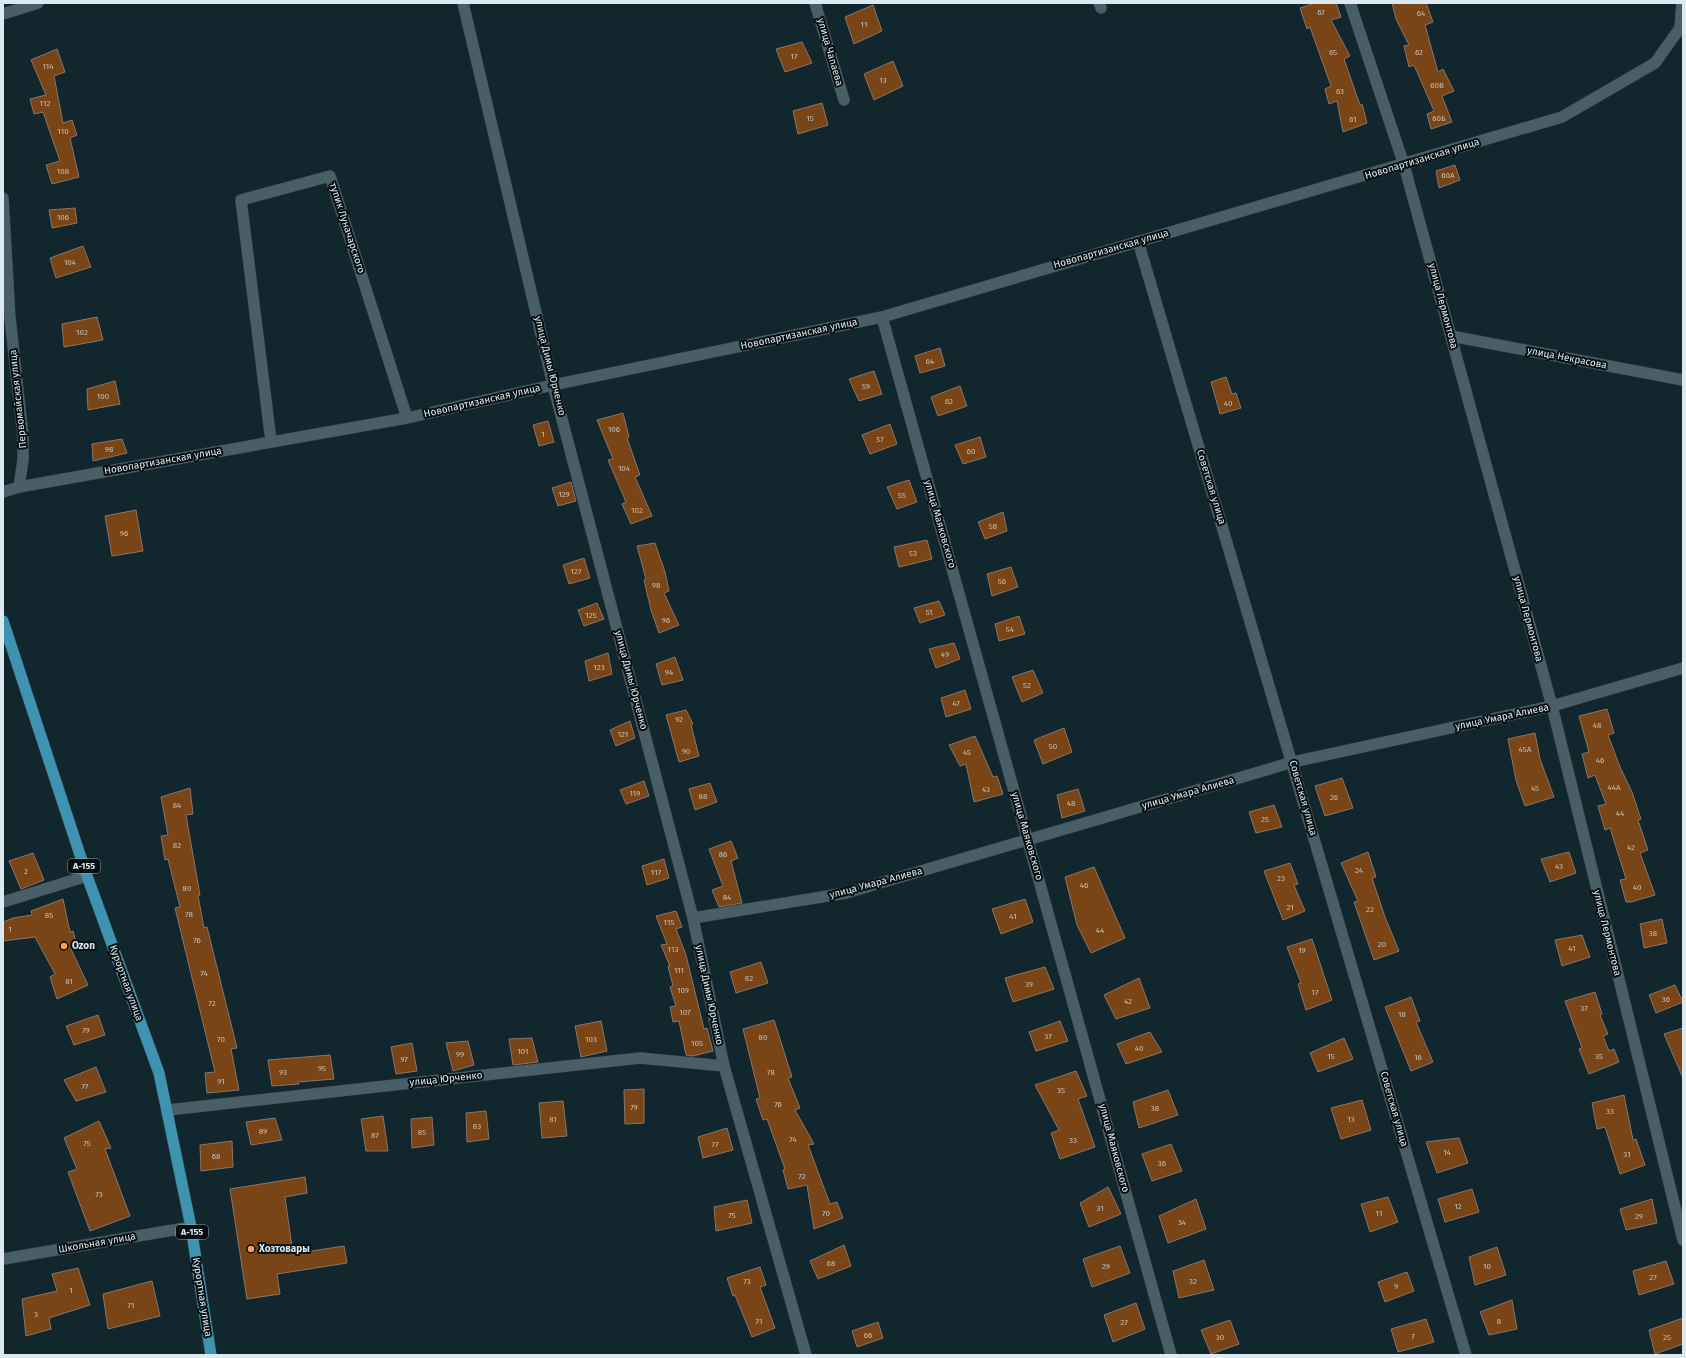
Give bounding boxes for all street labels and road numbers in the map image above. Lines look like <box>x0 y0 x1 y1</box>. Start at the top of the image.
street label: улица Чапаева <box>815 17 845 87</box>
street label: Новопартизанская улица <box>1363 136 1481 182</box>
street label: тупик Луначарского <box>327 181 367 275</box>
street label: Новопартизанская улица <box>1052 227 1170 271</box>
street label: улица Лермонтова <box>1426 262 1460 350</box>
street label: улица Димы Юрченко <box>532 315 568 417</box>
street label: Новопартизанская улица <box>739 316 859 352</box>
street label: улица Некрасова <box>1526 344 1608 372</box>
street label: Первомайская улица <box>7 349 29 449</box>
street label: Новопартизанская улица <box>423 382 541 420</box>
street label: Новопартизанская улица <box>103 445 223 477</box>
street label: Советская улица <box>1194 448 1228 526</box>
street label: улица Маяковского <box>922 478 958 570</box>
street label: улица Лермонтова <box>1511 575 1545 663</box>
street label: улица Димы Юрченко <box>612 629 650 731</box>
street label: улица Умара Алиева <box>1454 701 1550 733</box>
street label: Советская улица <box>1287 759 1319 837</box>
street label: улица Умара Алиева <box>1140 774 1236 812</box>
street label: улица Маяковского <box>1009 790 1045 882</box>
road number: А-155 <box>68 859 100 873</box>
street label: улица Умара Алиева <box>828 865 924 901</box>
street label: улица Лермонтова <box>1591 889 1623 977</box>
street label: Курортная улица <box>107 943 145 1023</box>
street label: улица Димы Юрченко <box>693 944 726 1046</box>
street label: улица Юрченко <box>409 1069 483 1089</box>
street label: Советская улица <box>1378 1070 1410 1148</box>
street label: улица Маяковского <box>1096 1102 1132 1194</box>
road number: А-155 <box>176 1225 208 1239</box>
street label: Школьная улица <box>57 1230 137 1256</box>
street label: Курортная улица <box>190 1257 214 1337</box>

